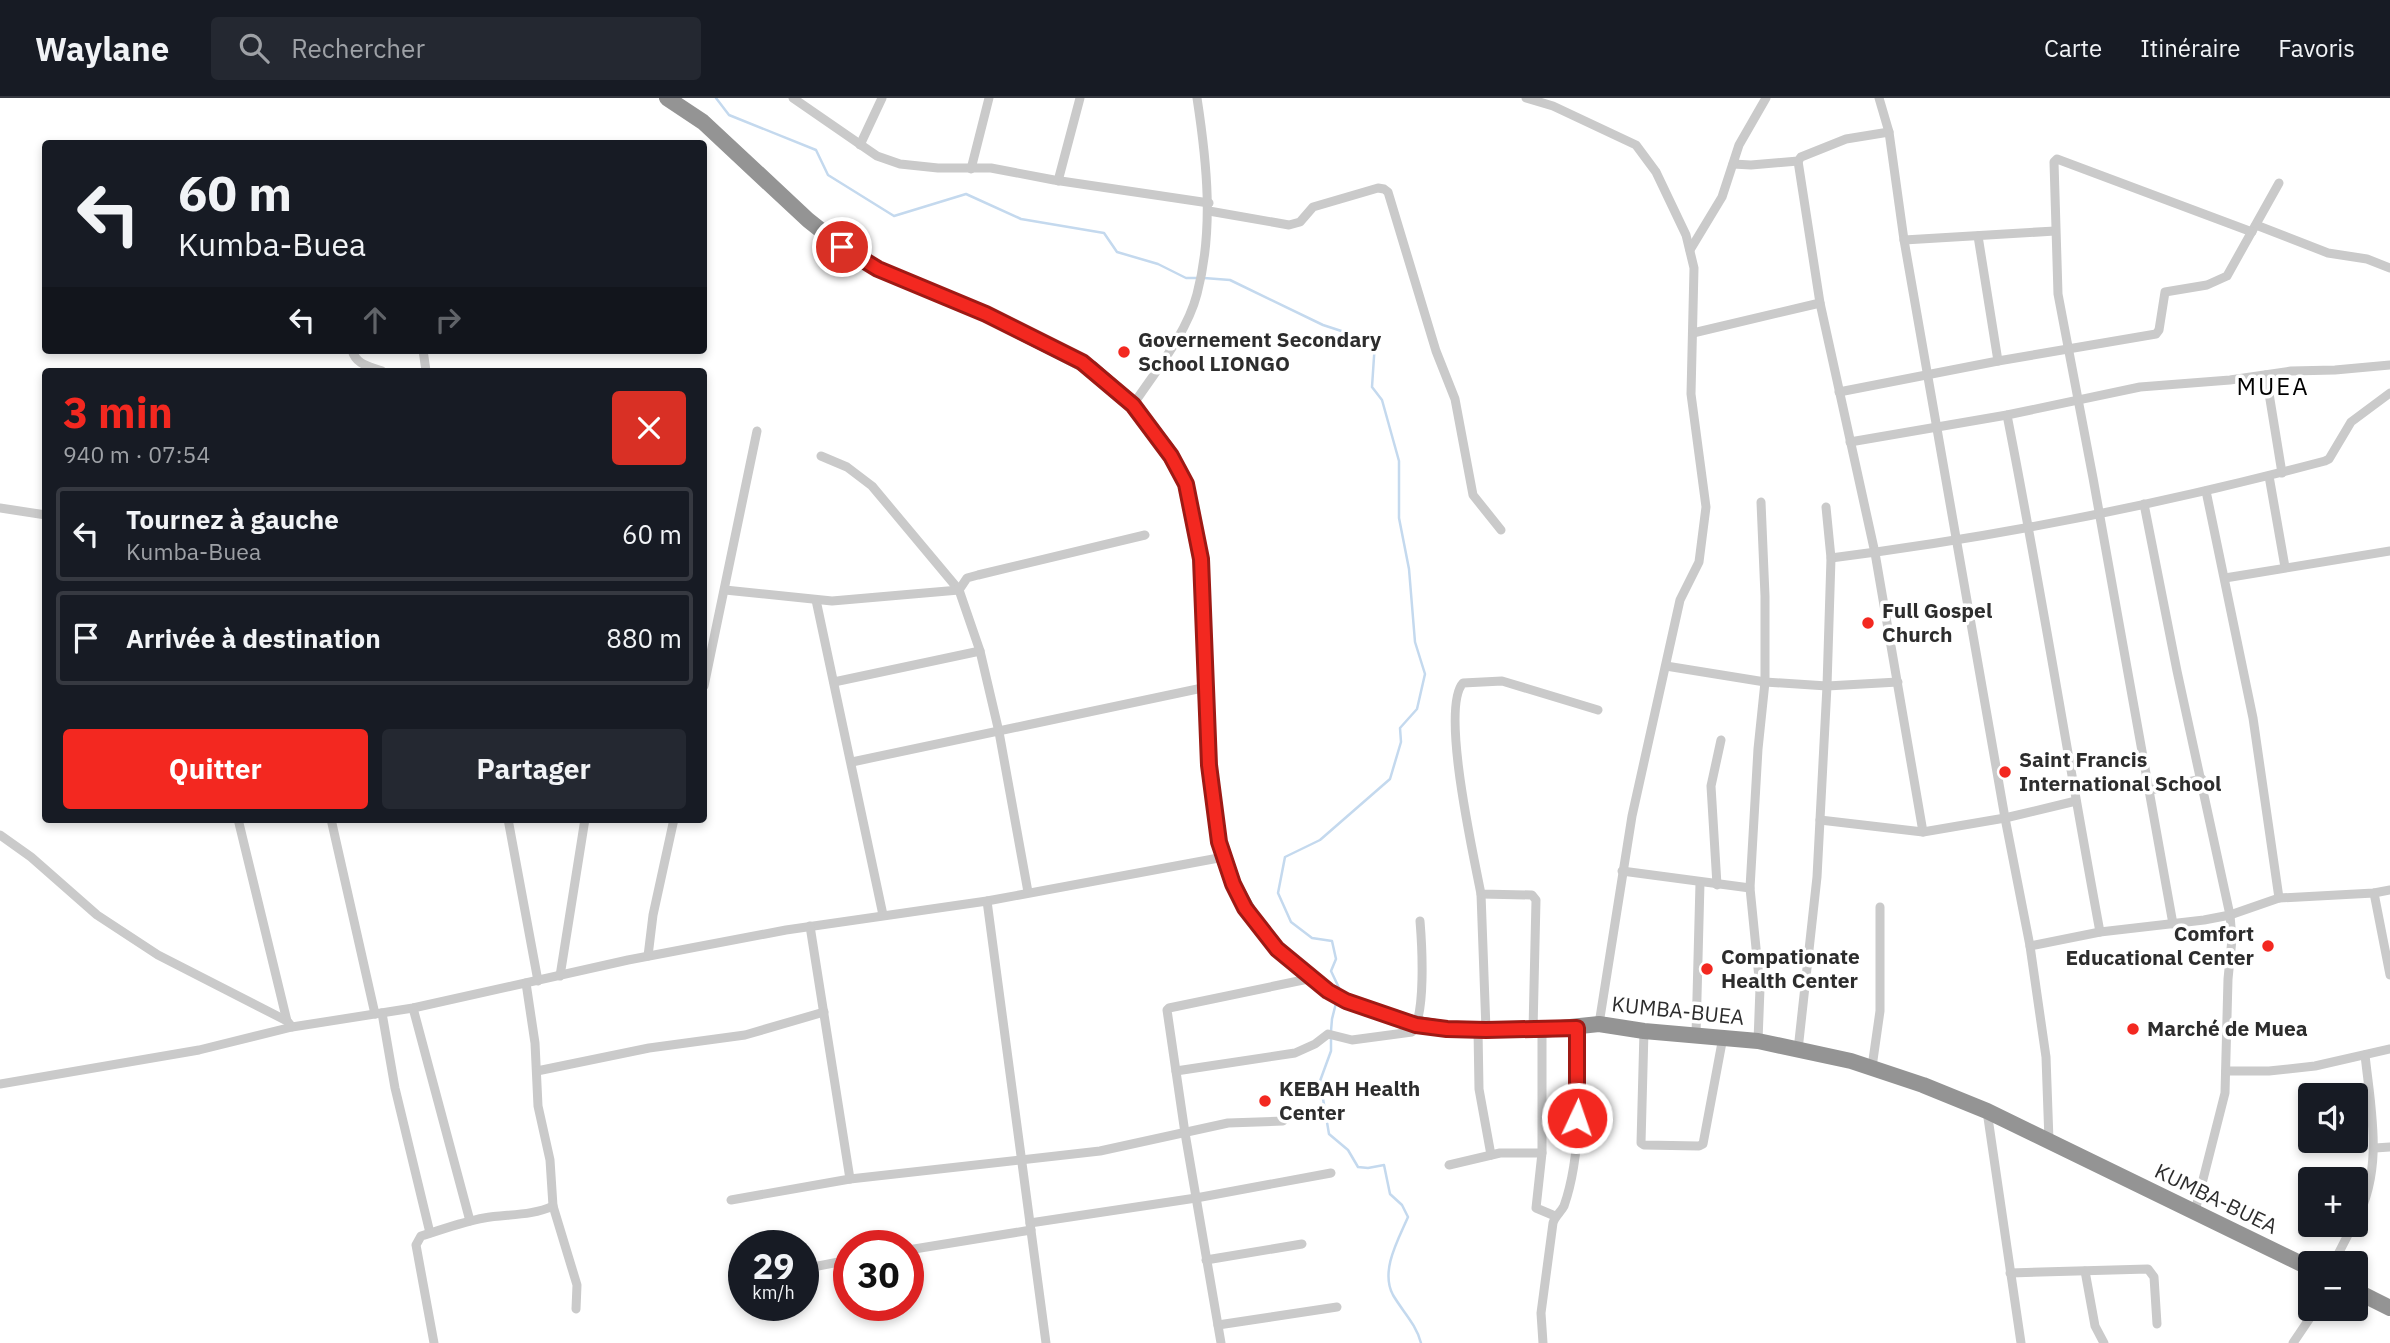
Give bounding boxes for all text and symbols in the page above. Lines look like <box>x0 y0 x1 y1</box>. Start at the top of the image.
search box <box>211 17 701 80</box>
text: Waylane <box>35 27 169 70</box>
icon: search <box>235 29 273 67</box>
text: Rechercher <box>291 31 425 65</box>
text: Carte <box>2044 32 2102 64</box>
text: Itinéraire <box>2140 32 2240 64</box>
text: Favoris <box>2278 32 2355 64</box>
text: 60 m <box>178 161 292 224</box>
icon: left <box>63 168 154 259</box>
pin <box>812 217 872 277</box>
text: Kumba-Buea <box>178 223 366 265</box>
icon: arrive <box>823 228 861 266</box>
icon: left <box>283 301 321 339</box>
icon: ahead <box>356 301 394 339</box>
icon: right <box>429 301 467 339</box>
place label: Governement Secondary School LIONGO <box>1138 325 1382 377</box>
marker: Governement Secondary School LIONGO <box>1116 344 1132 360</box>
district label: MUEA <box>2236 370 2310 402</box>
text: 3 min <box>63 385 173 440</box>
button: close <box>612 391 686 465</box>
text: 940 m · 07:54 <box>63 439 210 469</box>
text: Tournez à gauche <box>126 502 339 536</box>
icon: left <box>67 515 105 553</box>
text: 60 m <box>622 517 682 551</box>
text: Kumba-Buea <box>126 536 261 566</box>
place label: Full Gospel Church <box>1882 596 1992 648</box>
marker: Full Gospel Church <box>1860 615 1876 631</box>
icon: arrive <box>67 619 105 657</box>
text: Arrivée à destination <box>126 621 381 655</box>
text: 880 m <box>606 621 682 655</box>
button: Quitter <box>63 729 368 809</box>
button: Partager <box>382 729 686 809</box>
place label: Saint Francis International School <box>2019 745 2221 797</box>
marker: Saint Francis International School <box>1997 764 2013 780</box>
place label: Comfort Educational Center <box>2066 919 2255 971</box>
marker: Comfort Educational Center <box>2260 938 2276 954</box>
place label: Compationate Health Center <box>1721 942 1860 994</box>
marker: Compationate Health Center <box>1699 961 1715 977</box>
street label: KUMBA-BUEA <box>1610 989 1746 1031</box>
place label: Marché de Muea <box>2147 1014 2308 1042</box>
marker: Marché de Muea <box>2125 1021 2141 1037</box>
place label: KEBAH Health Center <box>1279 1074 1420 1126</box>
position arrow <box>1540 1081 1614 1155</box>
map controls <box>2298 1083 2368 1321</box>
button: sound <box>2298 1083 2368 1153</box>
marker: KEBAH Health Center <box>1257 1093 1273 1109</box>
street label: KUMBA-BUEA <box>2150 1156 2282 1240</box>
button: + <box>2298 1167 2368 1237</box>
speed limit sign: 30 <box>833 1230 924 1321</box>
text: 29 <box>752 1243 795 1289</box>
button: − <box>2298 1251 2368 1321</box>
text: km/h <box>752 1281 795 1304</box>

